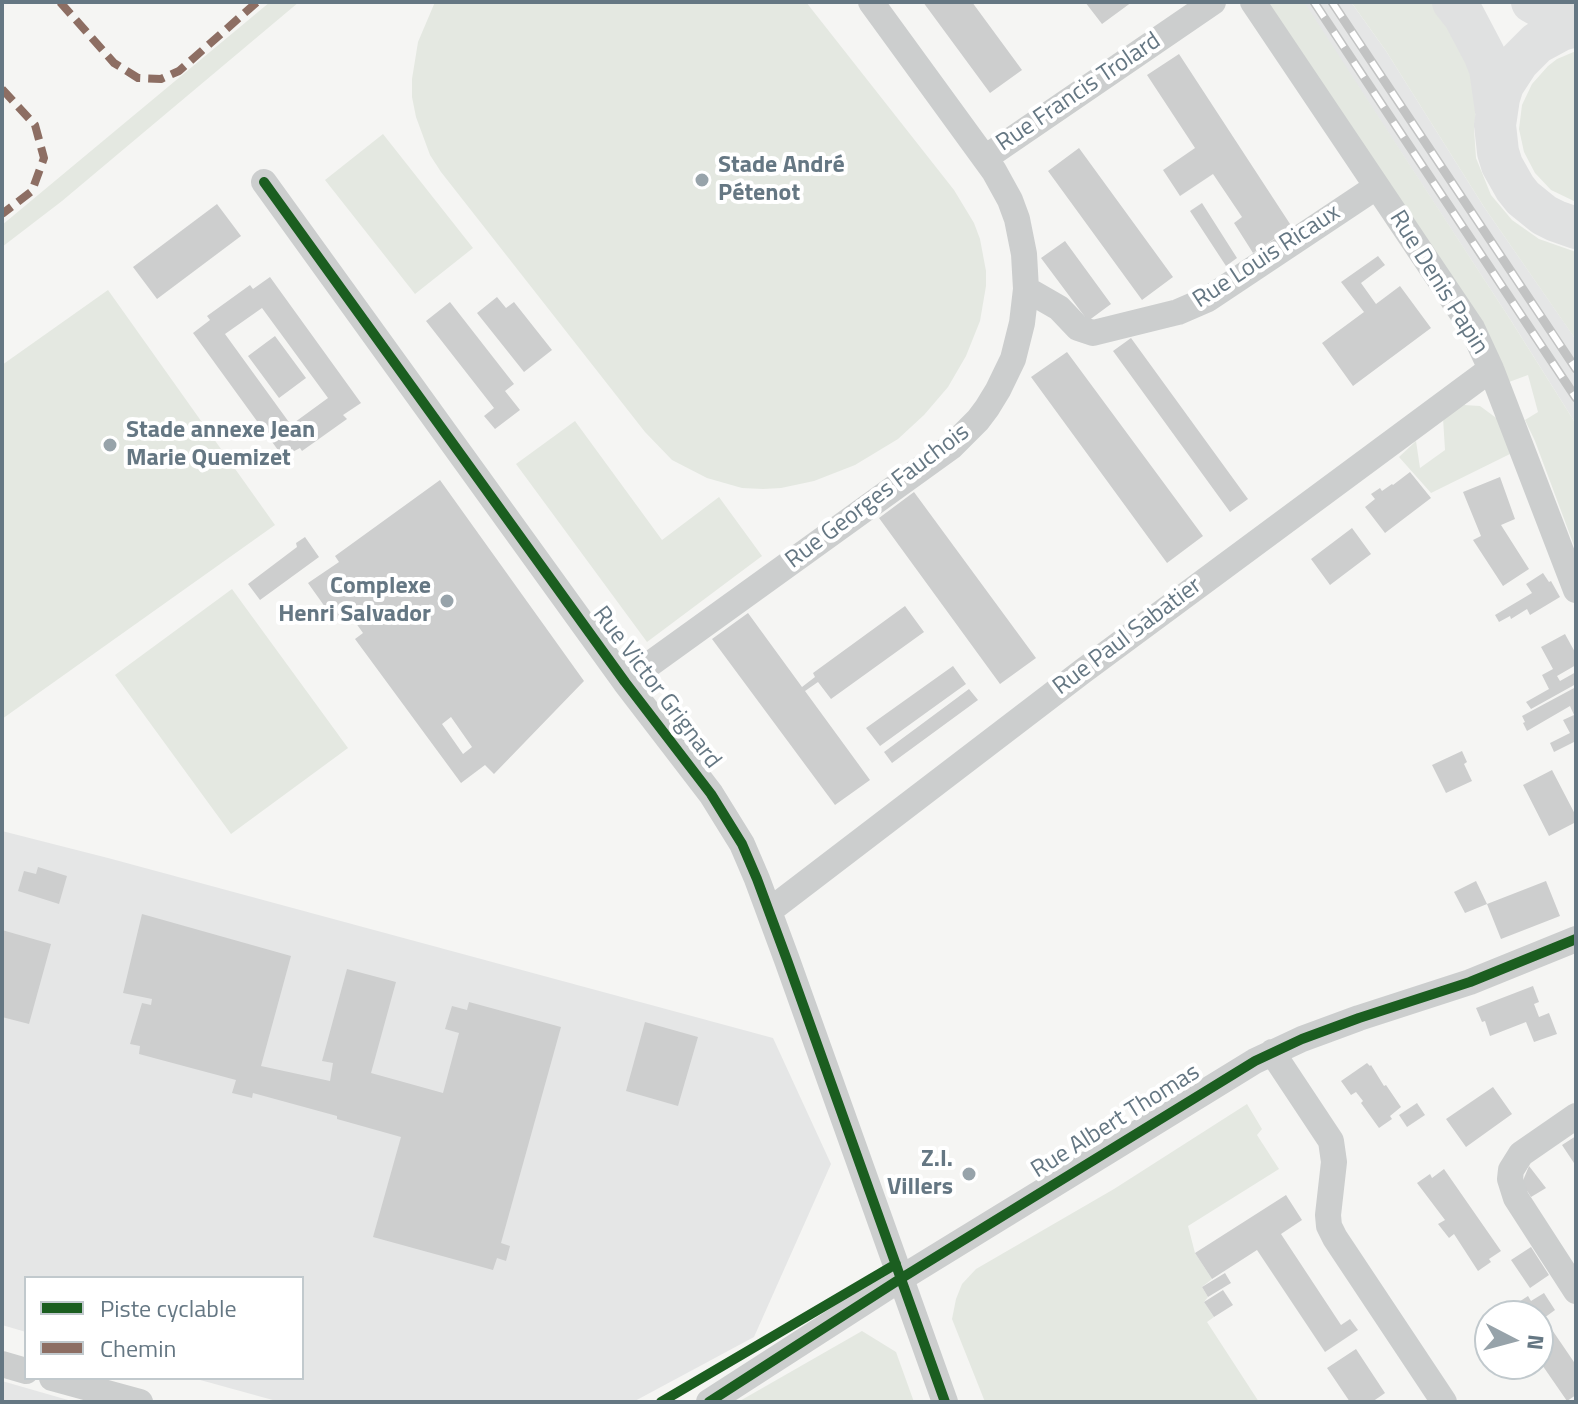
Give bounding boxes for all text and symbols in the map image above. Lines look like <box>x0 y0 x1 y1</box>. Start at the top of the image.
street label: Rue Francis Trolard <box>991 27 1167 159</box>
place label: Stade André Pétenot <box>718 152 845 208</box>
marker: Stade André Pétenot <box>693 171 711 189</box>
street label: Rue Louis Ricaux <box>1188 199 1346 315</box>
street label: Rue Denis Papin <box>1382 206 1494 360</box>
place label: Stade annexe Jean Marie Quemizet <box>126 417 315 473</box>
street label: Rue Georges Fauchois <box>780 419 976 575</box>
marker: Stade annexe Jean Marie Quemizet <box>101 436 119 454</box>
street label: Rue Paul Sabatier <box>1048 572 1208 702</box>
place label: Complexe Henri Salvador <box>278 573 431 629</box>
marker: Complexe Henri Salvador <box>438 592 456 610</box>
street label: Rue Victor Grignard <box>586 601 726 775</box>
street label: Rue Albert Thomas <box>1027 1059 1205 1185</box>
place label: Z.I. Villers <box>887 1146 953 1202</box>
marker: Z.I. Villers <box>960 1165 978 1183</box>
legend <box>24 1276 304 1380</box>
text: Piste cyclable <box>100 1290 237 1326</box>
north arrow <box>1474 1300 1554 1380</box>
text: Chemin <box>100 1330 176 1366</box>
text: N <box>1518 1333 1554 1352</box>

